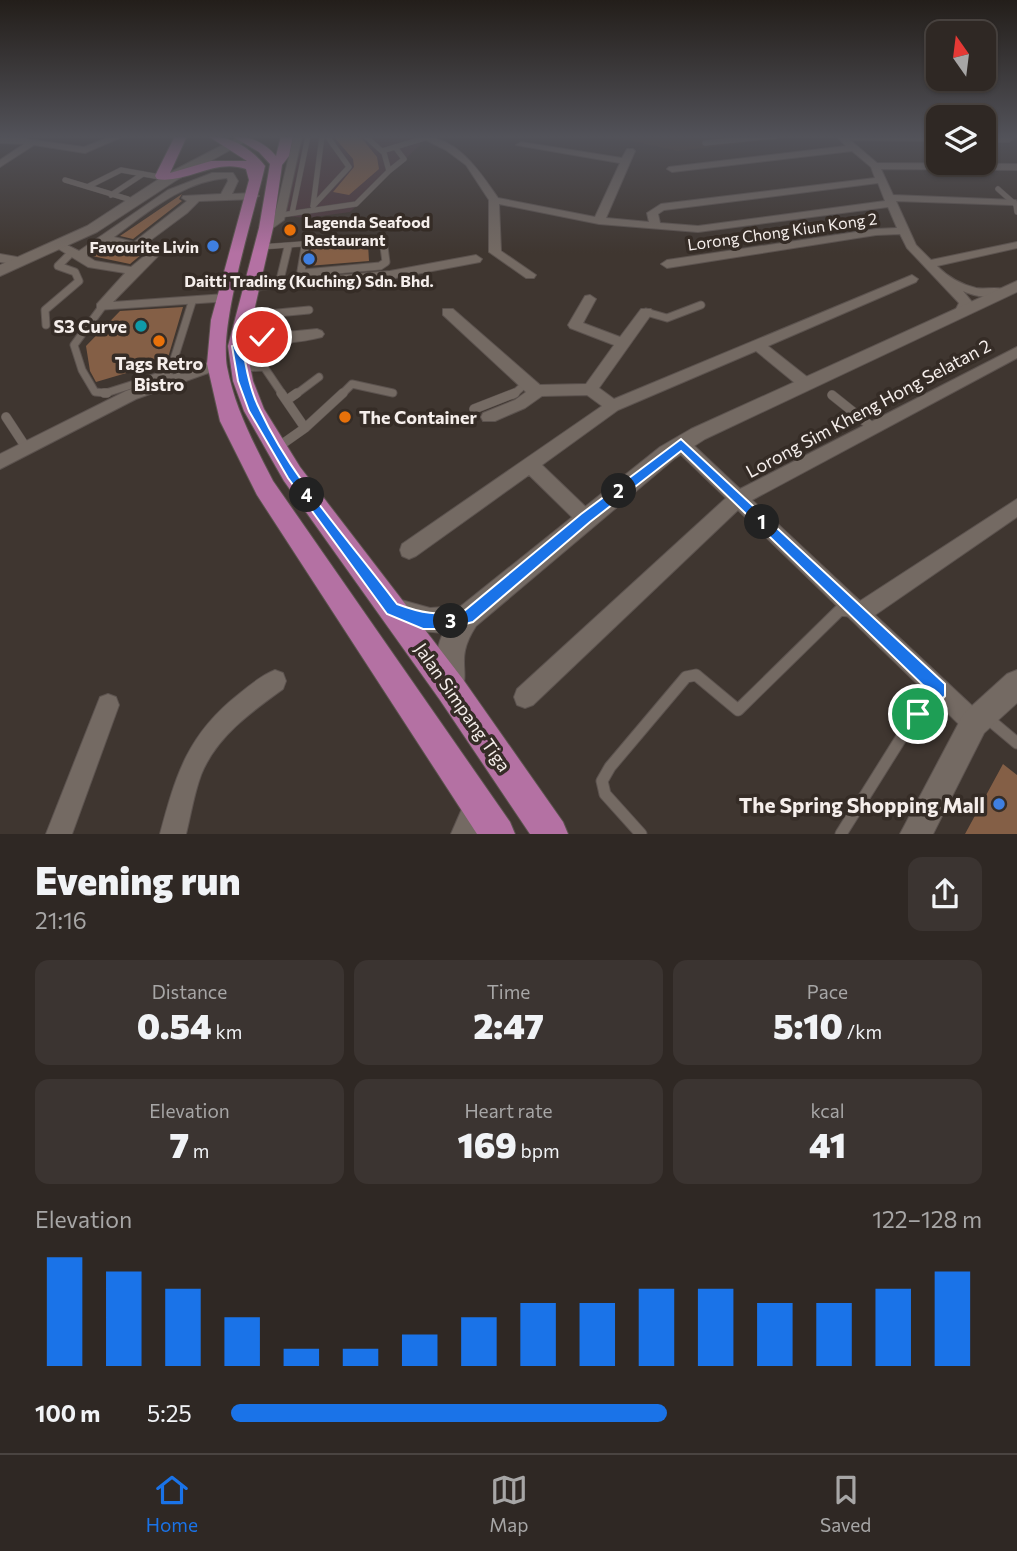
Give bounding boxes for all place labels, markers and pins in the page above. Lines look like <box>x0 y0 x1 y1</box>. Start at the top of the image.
place label: Lagenda Seafood Restaurant <box>304 212 430 249</box>
marker: Lagenda Seafood Restaurant <box>282 222 298 238</box>
place label: Favourite Livin <box>89 237 199 256</box>
marker: Favourite Livin <box>205 238 221 254</box>
marker: Daitti Trading (Kuching) Sdn. Bhd. <box>301 251 317 267</box>
place label: Daitti Trading (Kuching) Sdn. Bhd. <box>184 271 434 290</box>
pin <box>232 307 292 367</box>
place label: S3 Curve <box>53 315 127 337</box>
marker: S3 Curve <box>133 318 149 334</box>
marker: Tags Retro Bistro <box>151 333 167 349</box>
place label: Tags Retro Bistro <box>115 352 203 395</box>
place label: The Container <box>359 406 477 428</box>
marker: The Container <box>337 409 353 425</box>
pin: 2 <box>602 474 636 508</box>
pin: 4 <box>290 477 324 512</box>
pin: 1 <box>744 504 780 540</box>
pin: 3 <box>434 604 468 638</box>
pin <box>888 684 948 744</box>
place label: The Spring Shopping Mall <box>739 792 985 817</box>
marker: The Spring Shopping Mall <box>991 796 1007 812</box>

